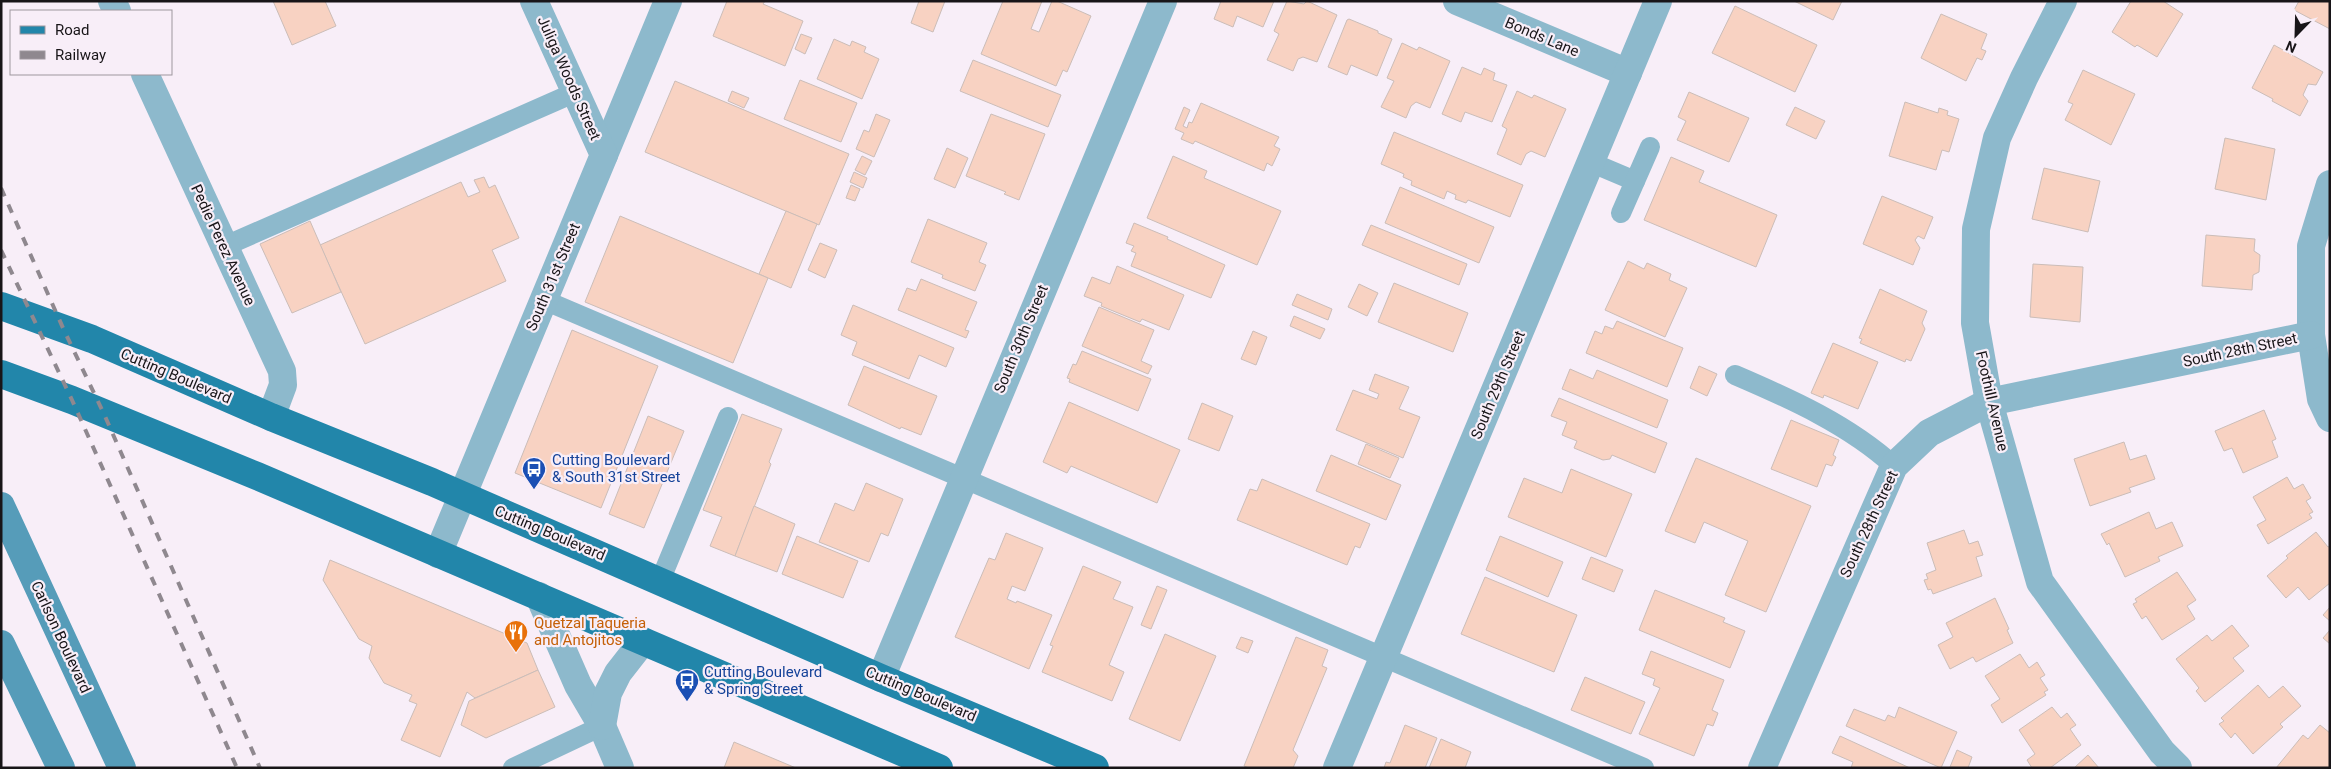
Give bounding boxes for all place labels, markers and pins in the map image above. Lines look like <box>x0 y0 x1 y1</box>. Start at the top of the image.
place label: Cutting Boulevard & South 31st Street <box>552 451 681 486</box>
bus stop icon: Cutting Boulevard & South 31st Street <box>521 456 547 490</box>
place label: Quetzal Taqueria and Antojitos <box>534 614 646 649</box>
restaurant icon: Quetzal Taqueria and Antojitos <box>503 619 529 653</box>
place label: Cutting Boulevard & Spring Street <box>704 663 822 698</box>
bus stop icon: Cutting Boulevard & Spring Street <box>674 668 700 702</box>

